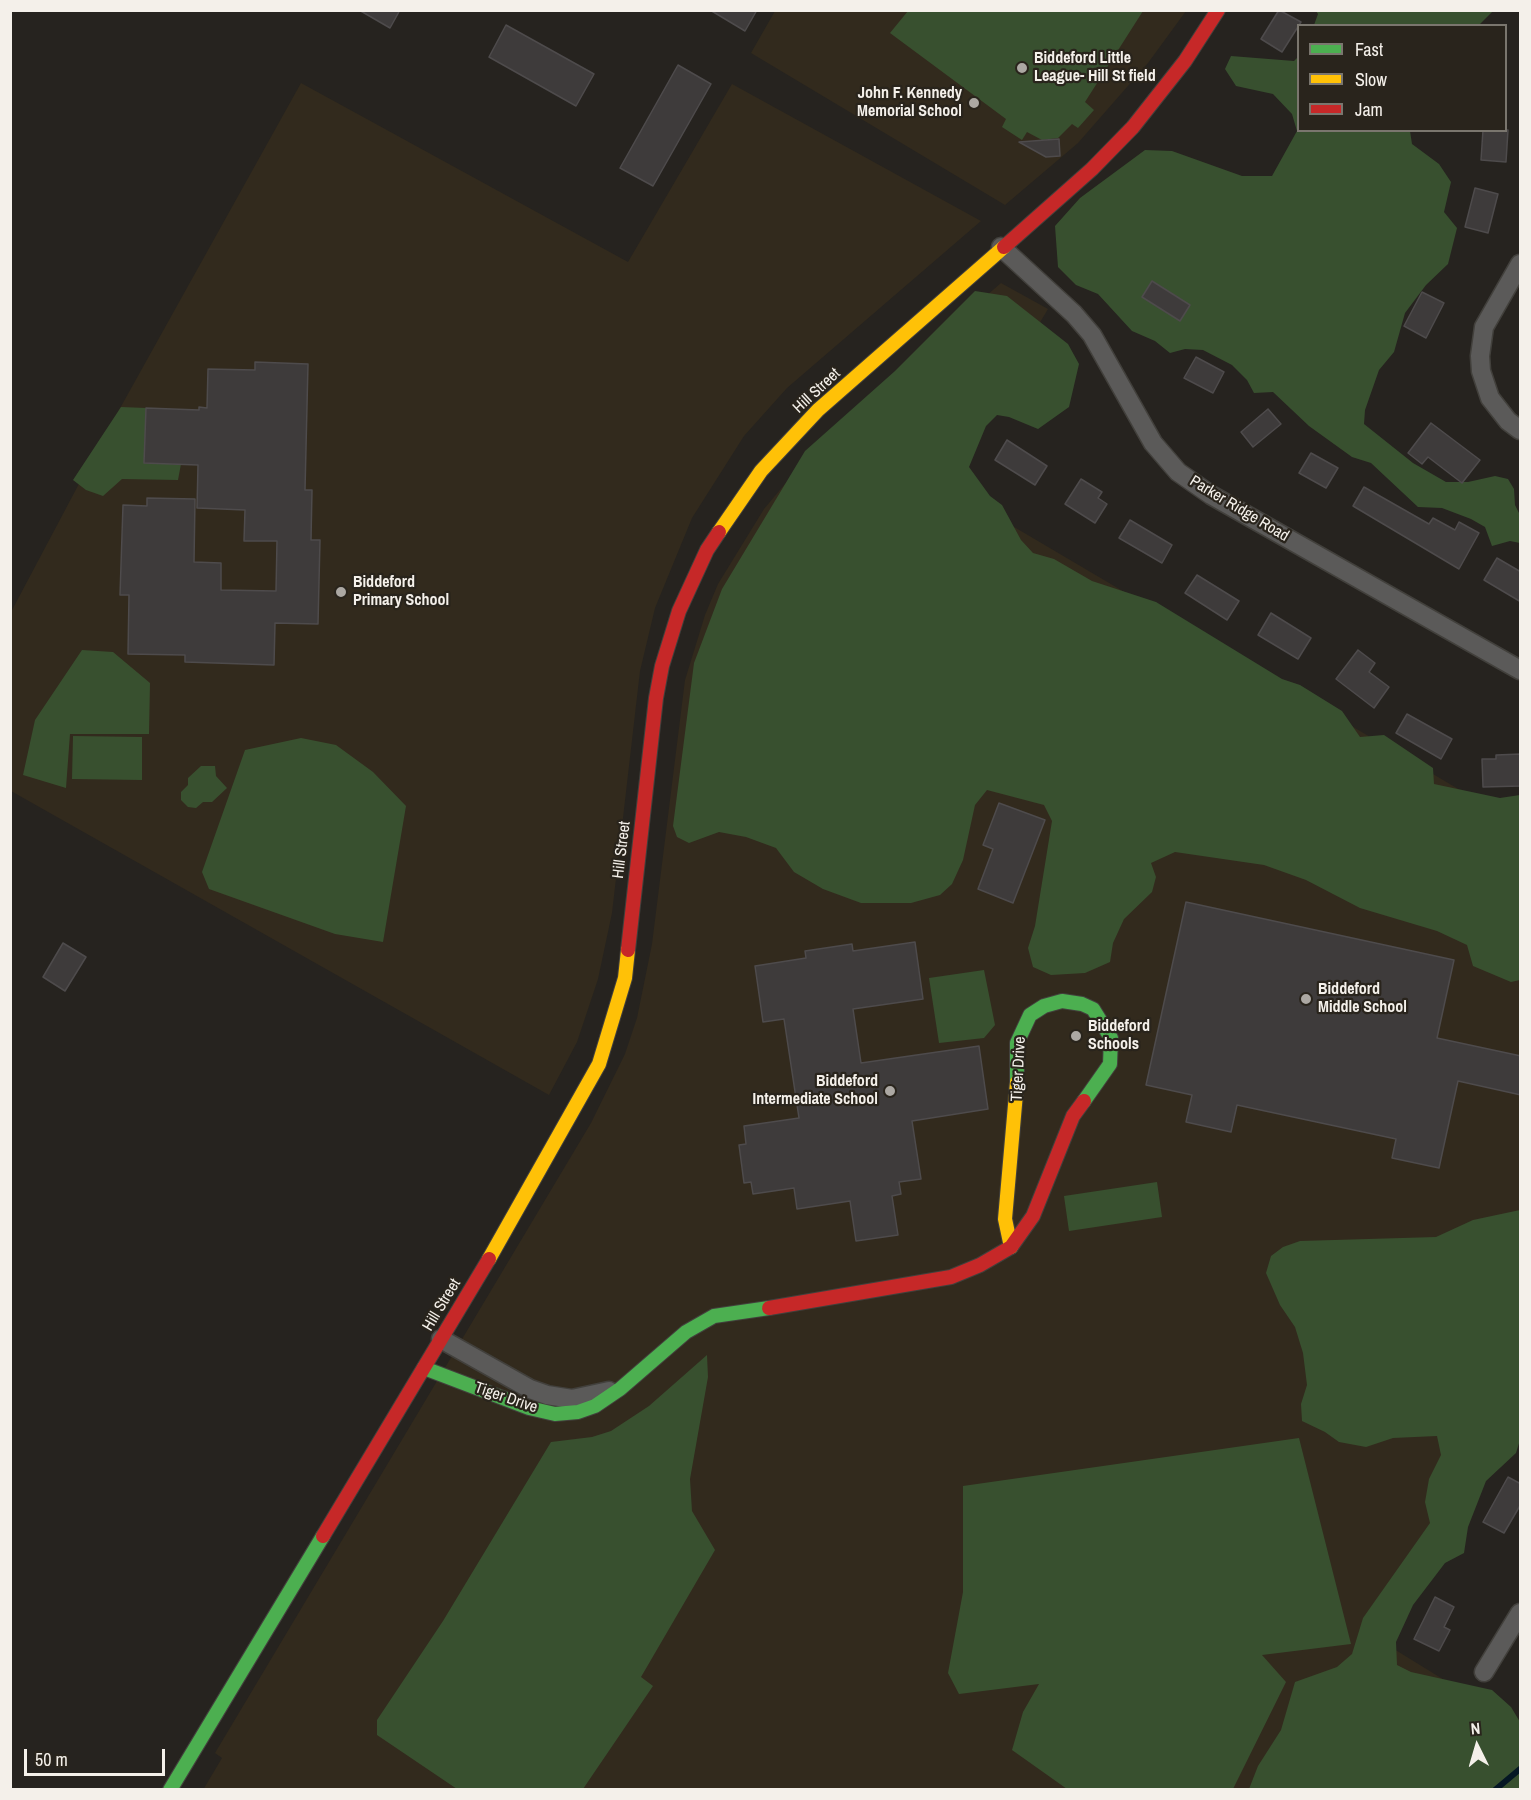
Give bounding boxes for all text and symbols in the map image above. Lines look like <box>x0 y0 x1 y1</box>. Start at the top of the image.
legend <box>1297 24 1507 132</box>
text: Fast <box>1355 37 1383 62</box>
place label: Biddeford Little League- Hill St field <box>1034 49 1156 87</box>
marker: Biddeford Little League- Hill St field <box>1015 61 1029 75</box>
text: Slow <box>1355 67 1387 92</box>
place label: John F. Kennedy Memorial School <box>857 84 962 122</box>
marker: John F. Kennedy Memorial School <box>967 96 981 110</box>
text: Jam <box>1355 97 1383 122</box>
street label: Hill Street <box>789 364 845 418</box>
street label: Parker Ridge Road <box>1186 472 1292 546</box>
place label: Biddeford Primary School <box>353 573 449 611</box>
marker: Biddeford Primary School <box>334 585 348 599</box>
street label: Hill Street <box>609 820 635 880</box>
place label: Biddeford Middle School <box>1318 980 1407 1018</box>
marker: Biddeford Middle School <box>1299 992 1313 1006</box>
place label: Biddeford Schools <box>1088 1017 1150 1055</box>
marker: Biddeford Schools <box>1069 1029 1083 1043</box>
street label: Tiger Drive <box>1008 1036 1030 1102</box>
place label: Biddeford Intermediate School <box>753 1072 878 1110</box>
marker: Biddeford Intermediate School <box>883 1084 897 1098</box>
street label: Hill Street <box>419 1275 465 1335</box>
street label: Tiger Drive <box>472 1378 540 1418</box>
north arrow <box>1447 1716 1507 1776</box>
text: N <box>1470 1717 1481 1739</box>
scale bar <box>27 1737 168 1775</box>
text: 50 m <box>35 1747 68 1772</box>

